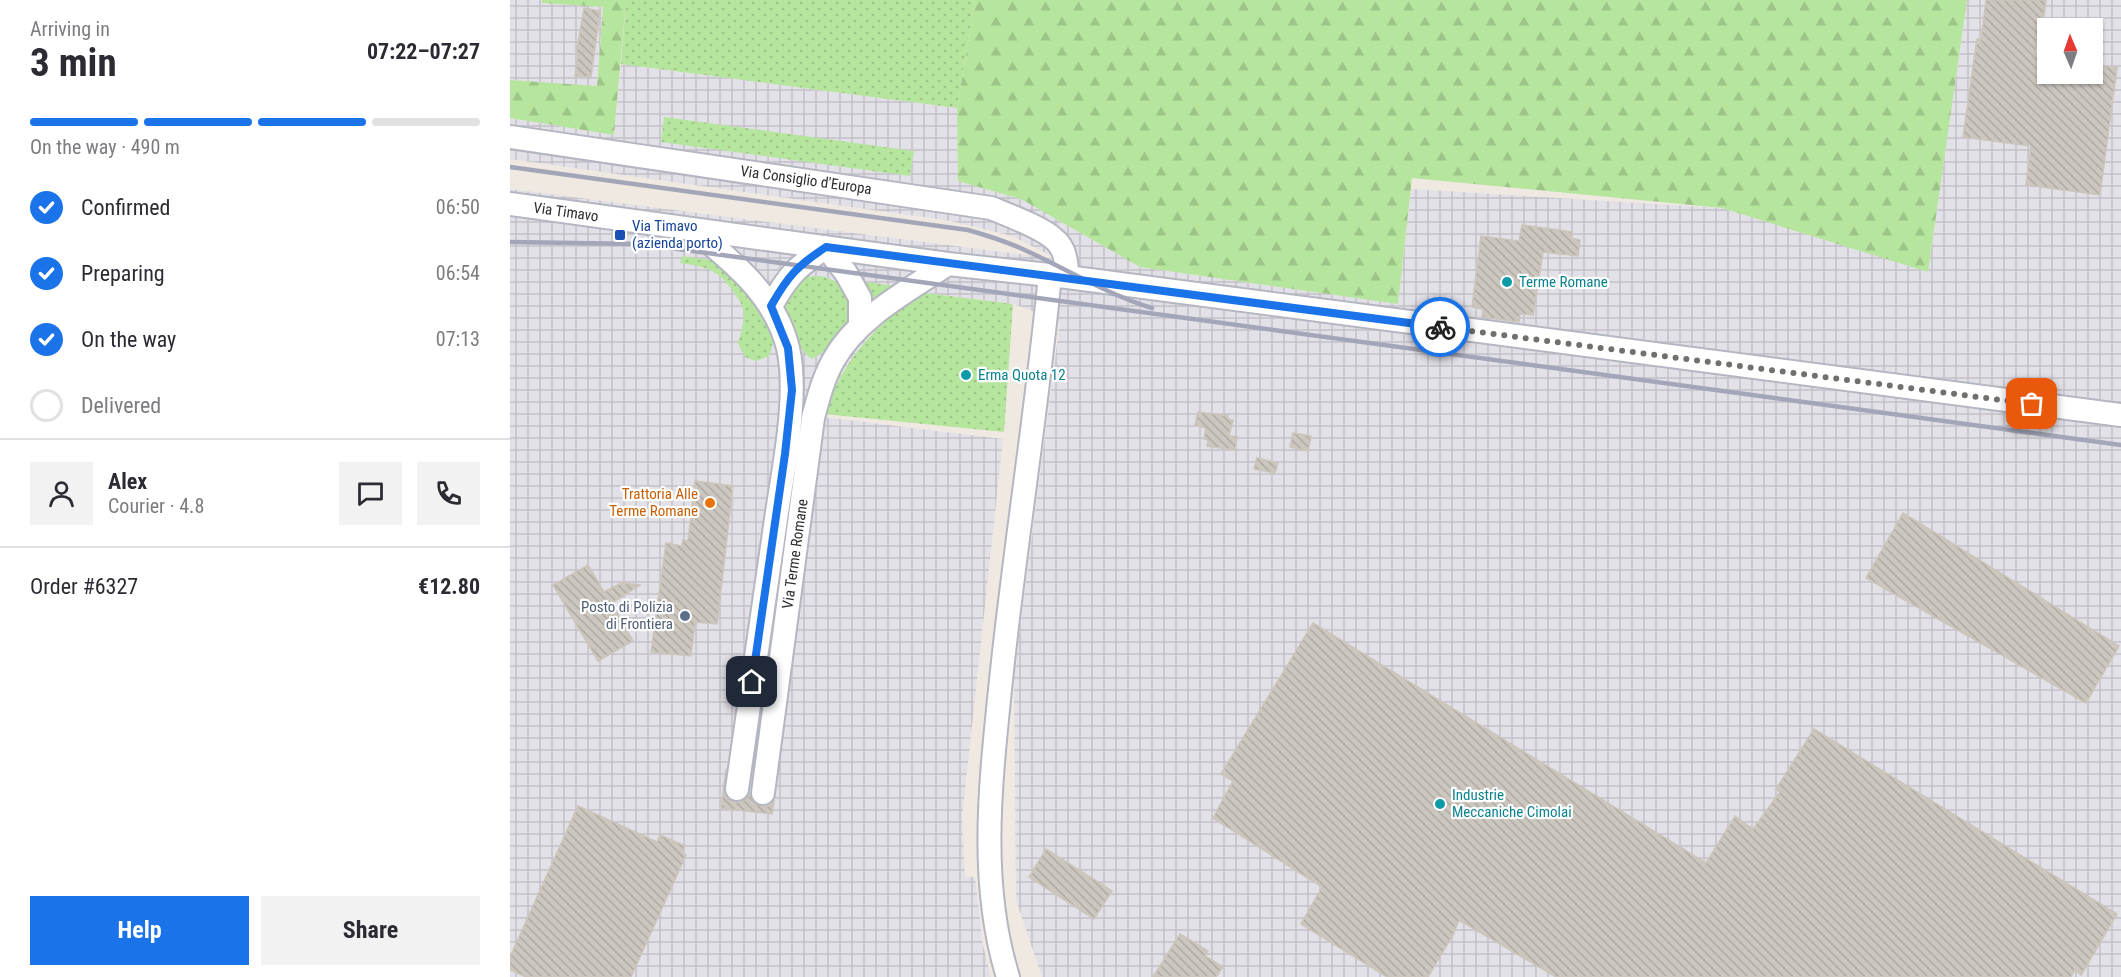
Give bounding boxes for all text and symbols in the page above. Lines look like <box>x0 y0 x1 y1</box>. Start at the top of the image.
text: Arriving in <box>30 17 110 41</box>
north arrow <box>2037 18 2103 84</box>
map controls <box>2037 18 2103 84</box>
text: 07:22–07:27 <box>367 39 480 64</box>
text: 3 min <box>30 40 117 86</box>
text: On the way · 490 m <box>30 135 180 159</box>
street label: Via Consiglio d'Europa <box>739 162 873 198</box>
icon: check <box>30 191 63 224</box>
text: Confirmed <box>81 195 170 220</box>
text: 06:50 <box>436 195 480 219</box>
street label: Via Timavo <box>532 199 600 225</box>
place label: Via Timavo (azienda porto) <box>632 217 723 252</box>
marker: Via Timavo (azienda porto) <box>613 228 627 242</box>
icon: check <box>30 257 63 290</box>
text: Preparing <box>81 261 165 286</box>
text: 06:54 <box>436 261 480 285</box>
place label: Terme Romane <box>1519 273 1608 291</box>
marker: Terme Romane <box>1500 275 1514 289</box>
courier <box>1410 297 1470 357</box>
icon: bike <box>1424 311 1457 344</box>
icon: check <box>30 323 63 356</box>
text: On the way <box>81 327 176 352</box>
text: 07:13 <box>436 327 480 351</box>
place label: Erma Quota 12 <box>978 366 1066 384</box>
marker: Erma Quota 12 <box>959 368 973 382</box>
pin <box>2006 378 2057 429</box>
icon: bag <box>2015 387 2048 420</box>
text: Delivered <box>81 393 161 418</box>
button: person <box>30 462 93 525</box>
button: chat <box>339 462 402 525</box>
button: phone <box>417 462 480 525</box>
text: Alex <box>108 469 147 494</box>
place label: Trattoria Alle Terme Romane <box>609 485 698 520</box>
text: Courier · 4.8 <box>108 494 204 518</box>
marker: Trattoria Alle Terme Romane <box>703 496 717 510</box>
street label: Via Terme Romane <box>778 498 812 610</box>
text: Order #6327 <box>30 574 138 599</box>
text: €12.80 <box>418 574 480 599</box>
place label: Posto di Polizia di Frontiera <box>581 598 673 633</box>
marker: Posto di Polizia di Frontiera <box>678 609 692 623</box>
pin <box>726 656 777 707</box>
icon: home <box>735 665 768 698</box>
place label: Industrie Meccaniche Cimolai <box>1452 786 1572 821</box>
marker: Industrie Meccaniche Cimolai <box>1433 797 1447 811</box>
button: Help <box>30 896 249 965</box>
button: Share <box>261 896 480 965</box>

